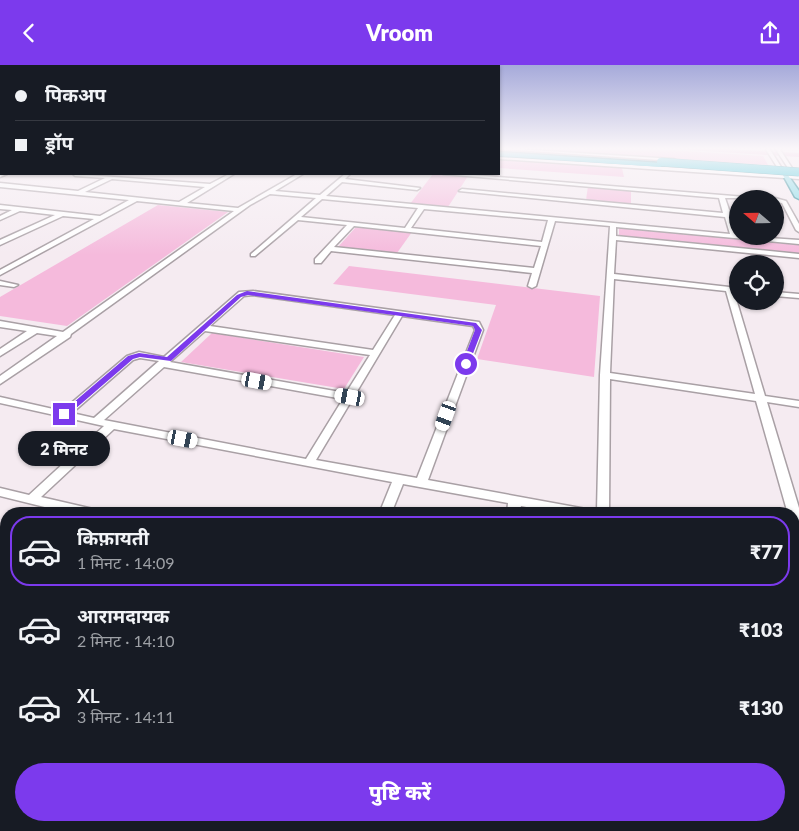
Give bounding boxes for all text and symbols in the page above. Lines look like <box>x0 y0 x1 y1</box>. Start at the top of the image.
icon: back <box>15 19 43 47</box>
text: Vroom <box>366 19 433 46</box>
icon: share <box>756 19 784 47</box>
text: पिकअप <box>45 83 106 106</box>
text: ड्रॉप <box>45 131 73 154</box>
north arrow <box>729 190 784 245</box>
map controls <box>729 190 784 310</box>
button: locate <box>729 255 784 310</box>
route start <box>455 353 477 375</box>
car <box>240 371 273 391</box>
car <box>333 387 366 407</box>
car <box>433 399 458 433</box>
route end <box>53 403 75 425</box>
car <box>166 429 199 449</box>
callout: 2 मिनट <box>18 431 110 467</box>
text: 2 मिनट <box>40 439 88 458</box>
text: किफ़ायती <box>77 526 149 549</box>
icon: car <box>17 529 62 574</box>
text: ₹77 <box>750 540 783 563</box>
text: 1 मिनट · 14:09 <box>77 553 175 572</box>
text: आरामदायक <box>77 604 169 627</box>
icon: car <box>17 607 62 652</box>
text: ₹103 <box>739 618 783 641</box>
text: 2 मिनट · 14:10 <box>77 631 175 650</box>
text: XL <box>77 684 100 707</box>
icon: car <box>17 685 62 730</box>
text: ₹130 <box>739 696 783 719</box>
text: 3 मिनट · 14:11 <box>77 707 175 726</box>
button: पुष्टि करें <box>15 763 785 821</box>

